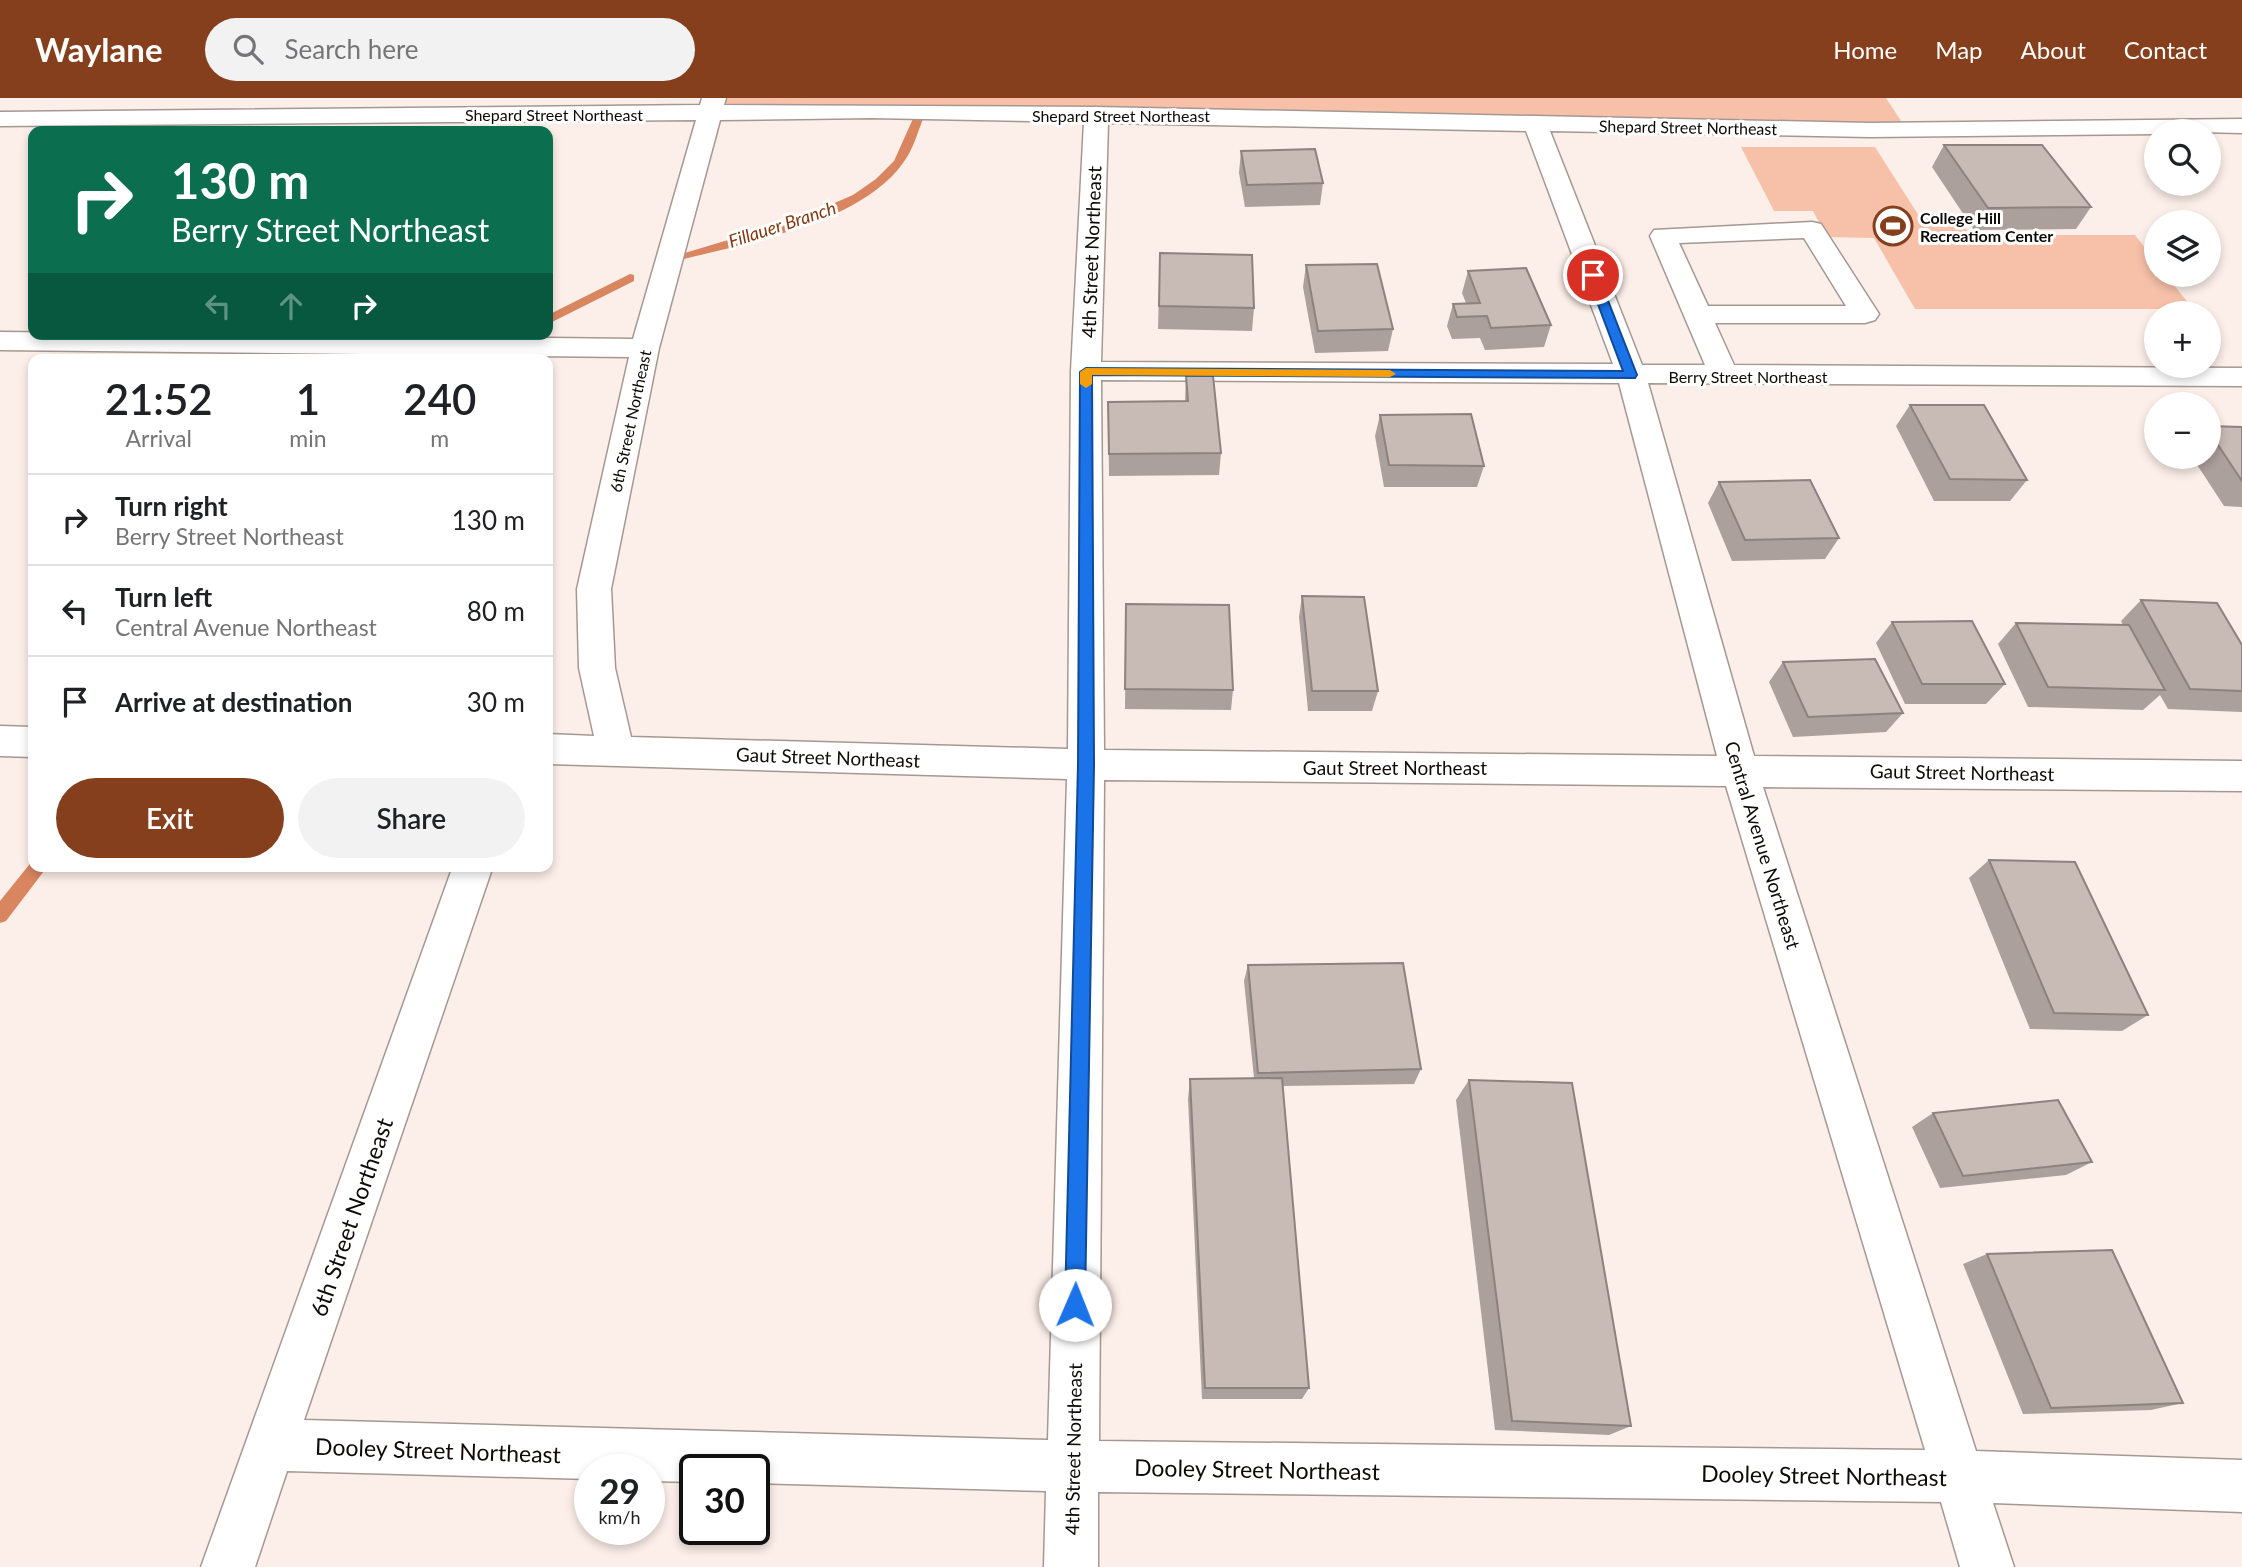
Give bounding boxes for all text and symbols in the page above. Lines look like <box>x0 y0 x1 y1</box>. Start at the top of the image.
search box <box>205 18 695 81</box>
text: Waylane <box>35 29 163 69</box>
icon: search <box>229 30 267 68</box>
text: Search here <box>285 33 419 65</box>
text: Home <box>1833 35 1897 64</box>
text: Map <box>1935 35 1983 64</box>
text: About <box>2021 35 2086 64</box>
text: Contact <box>2124 35 2207 64</box>
street label: Shepard Street Northeast <box>465 105 643 124</box>
street label: Shepard Street Northeast <box>1032 106 1210 125</box>
street label: Shepard Street Northeast <box>1599 116 1778 138</box>
map controls <box>2144 119 2221 469</box>
button: search <box>2144 119 2221 196</box>
text: 130 m <box>171 151 309 209</box>
icon: right <box>56 154 147 245</box>
street label: 4th Street Northeast <box>1077 165 1106 338</box>
water label: Fillauer Branch <box>725 196 839 252</box>
sports icon: College Hill Recreatiom Center <box>1872 205 1914 247</box>
place label: College Hill Recreatiom Center <box>1920 208 2053 245</box>
text: Berry Street Northeast <box>171 210 489 249</box>
button: layers <box>2144 210 2221 287</box>
pin <box>1563 245 1623 305</box>
icon: arrive <box>1574 256 1612 294</box>
icon: left <box>199 287 237 325</box>
icon: ahead <box>272 287 310 325</box>
icon: right <box>345 287 383 325</box>
button: + <box>2144 301 2221 378</box>
street label: 6th Street Northeast <box>606 348 654 494</box>
street label: Berry Street Northeast <box>1668 367 1828 386</box>
text: 21:52 <box>105 374 213 424</box>
text: 1 <box>296 374 320 424</box>
text: 240 <box>403 374 476 424</box>
button: − <box>2144 392 2221 469</box>
text: Arrival <box>126 424 192 452</box>
text: min <box>289 424 327 452</box>
text: m <box>430 424 449 452</box>
text: Turn right <box>115 490 228 522</box>
icon: right <box>56 501 94 539</box>
text: 130 m <box>452 504 525 536</box>
text: Berry Street Northeast <box>115 522 344 550</box>
text: Turn left <box>115 581 212 613</box>
icon: left <box>56 592 94 630</box>
text: 80 m <box>467 595 525 627</box>
text: Central Avenue Northeast <box>115 613 377 641</box>
icon: arrive <box>56 683 94 721</box>
text: Arrive at destination <box>115 686 352 718</box>
text: 30 m <box>467 686 525 718</box>
street label: Central Avenue Northeast <box>1720 738 1806 952</box>
street label: Gaut Street Northeast <box>736 742 921 772</box>
street label: Gaut Street Northeast <box>1303 756 1487 779</box>
street label: Gaut Street Northeast <box>1870 759 2054 785</box>
button: Exit <box>56 778 284 858</box>
button: Share <box>298 778 525 858</box>
street label: 6th Street Northeast <box>304 1113 398 1320</box>
position arrow <box>1038 1268 1112 1342</box>
street label: 4th Street Northeast <box>1060 1363 1086 1535</box>
street label: Dooley Street Northeast <box>315 1432 562 1468</box>
street label: Dooley Street Northeast <box>1134 1453 1381 1485</box>
speed limit sign: 30 <box>679 1454 770 1545</box>
street label: Dooley Street Northeast <box>1701 1459 1948 1491</box>
text: 29 <box>599 1469 640 1511</box>
text: km/h <box>598 1506 641 1528</box>

